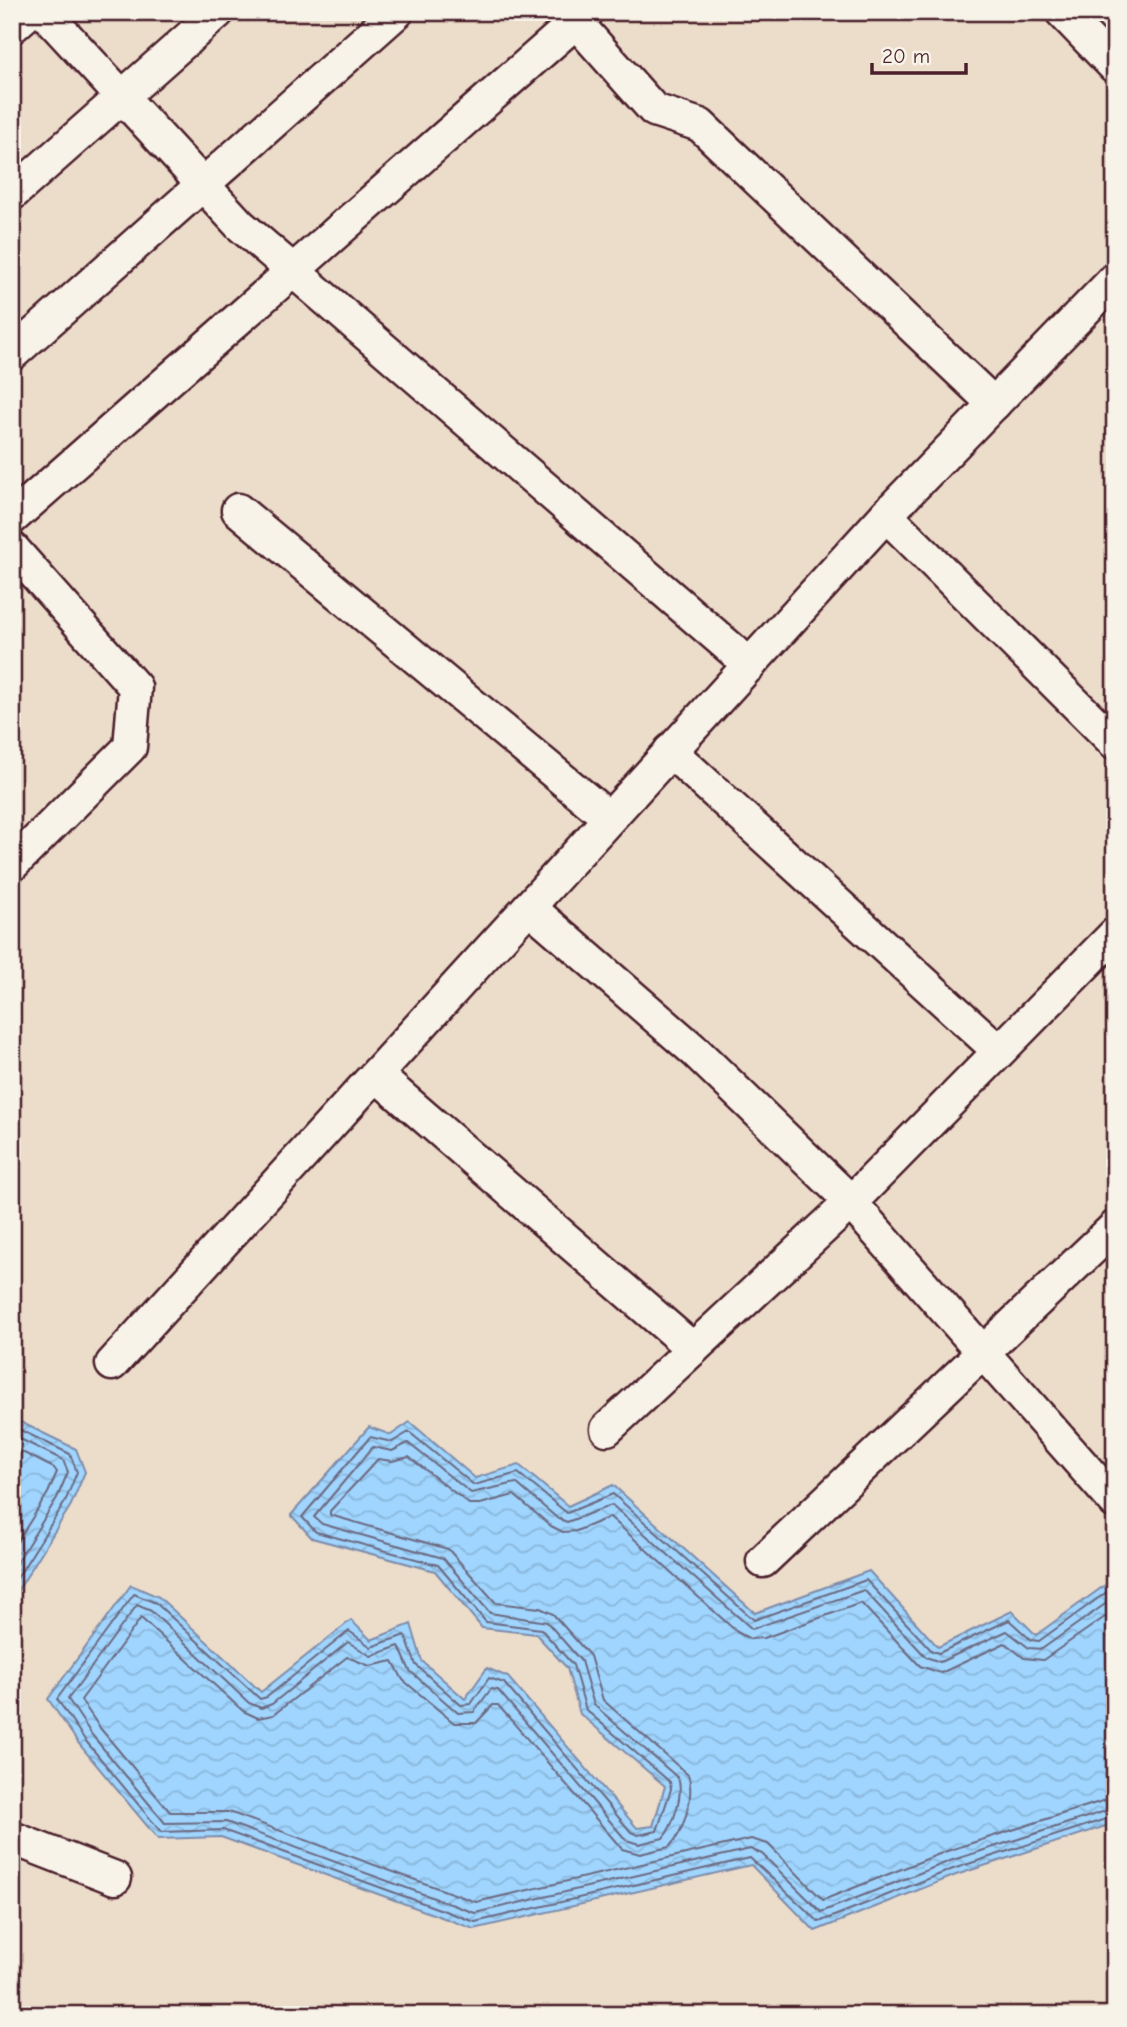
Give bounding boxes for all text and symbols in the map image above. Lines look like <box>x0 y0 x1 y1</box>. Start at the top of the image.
scale bar <box>872 32 966 76</box>
text: 20 m <box>882 44 930 68</box>

